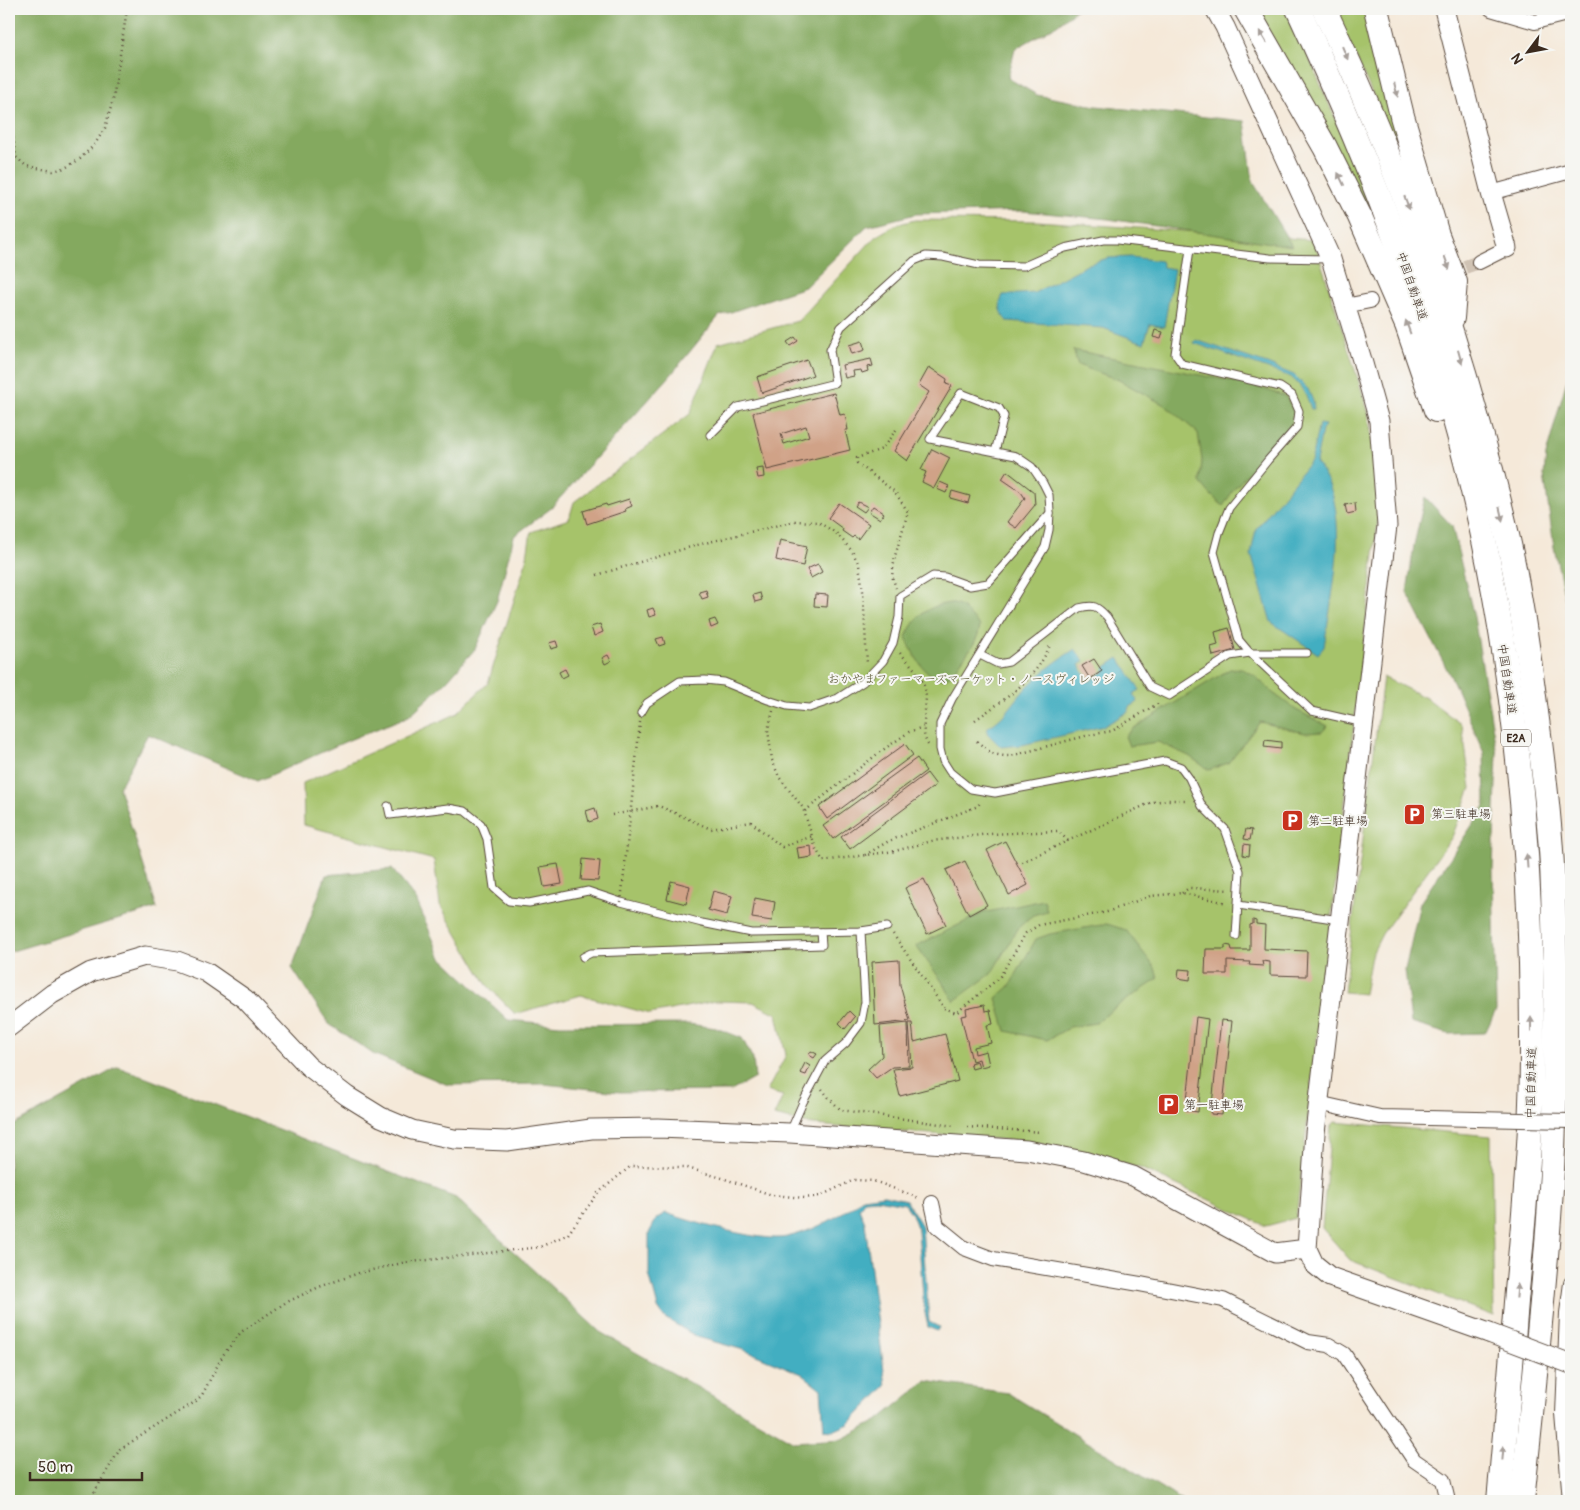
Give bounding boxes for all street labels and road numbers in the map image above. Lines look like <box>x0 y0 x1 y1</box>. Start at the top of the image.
street label: 中国自動車道 <box>1393 250 1430 323</box>
street label: 中国自動車道 <box>1494 642 1519 716</box>
road number: E2A <box>1501 730 1531 746</box>
street label: 中国自動車道 <box>1523 1047 1540 1119</box>

